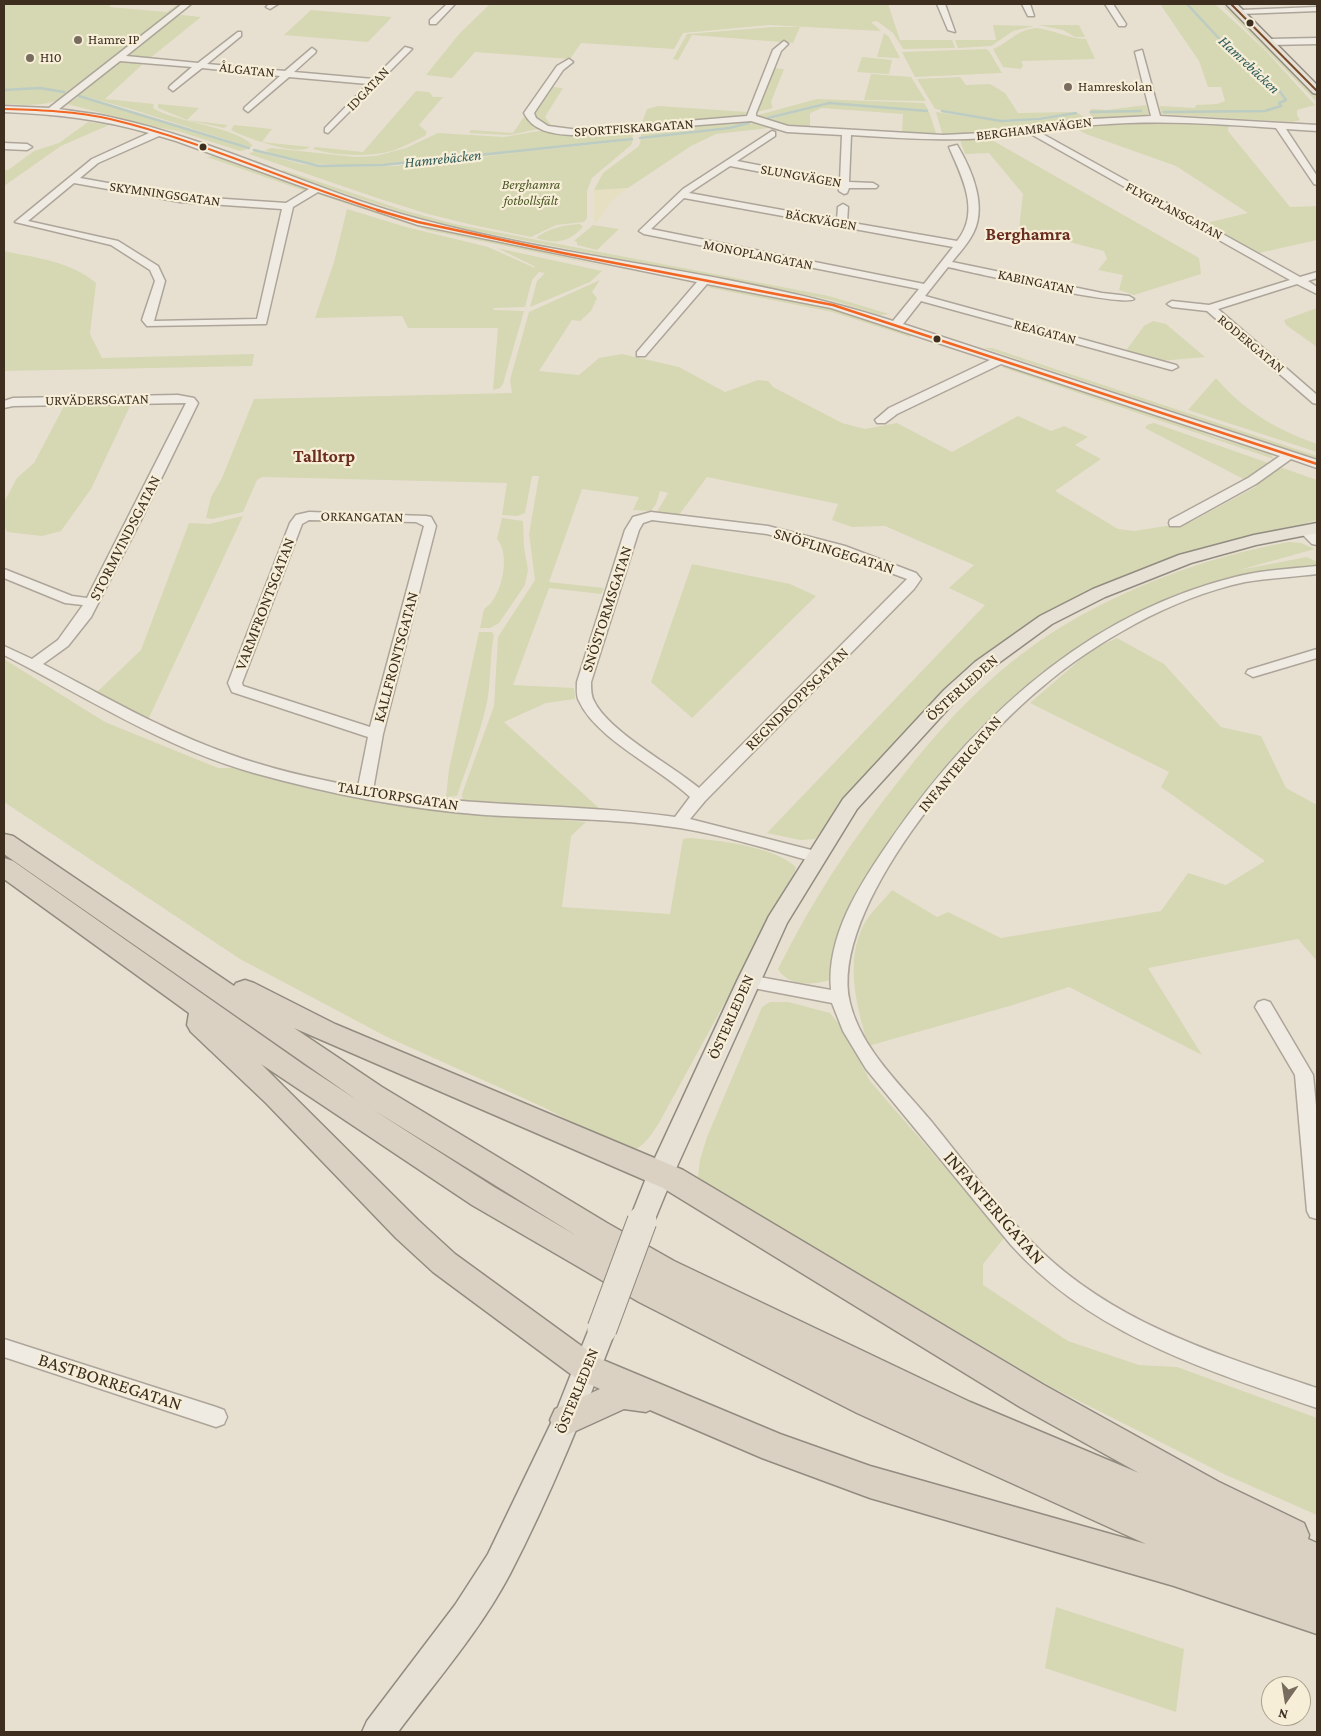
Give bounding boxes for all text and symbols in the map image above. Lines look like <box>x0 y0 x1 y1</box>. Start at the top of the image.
unlabelled marker <box>1245 18 1255 28</box>
place label: Hamre IP <box>88 32 140 48</box>
water label: Hamrebäcken <box>1215 32 1283 98</box>
marker: Hamre IP <box>72 34 84 46</box>
place label: H10 <box>40 50 62 66</box>
marker: H10 <box>24 52 36 64</box>
street label: ÅLGATAN <box>219 59 275 81</box>
street label: IDGATAN <box>343 64 393 114</box>
place label: Hamreskolan <box>1078 79 1152 95</box>
marker: Hamreskolan <box>1062 81 1074 93</box>
street label: BERGHAMRAVÄGEN <box>975 114 1093 144</box>
street label: SPORTFISKARGATAN <box>574 115 694 141</box>
unlabelled marker <box>198 142 208 152</box>
water label: Hamrebäcken <box>404 146 482 172</box>
street label: SLUNGVÄGEN <box>759 161 843 191</box>
park label: Berghamra fotbollsfält <box>502 177 560 210</box>
street label: SKYMNINGSGATAN <box>109 178 221 210</box>
street label: FLYGPLANSGATAN <box>1123 178 1225 244</box>
street label: BÄCKVÄGEN <box>784 205 858 235</box>
district label: Berghamra <box>986 223 1070 245</box>
street label: MONOPLANGATAN <box>702 236 814 274</box>
street label: KABINGATAN <box>996 266 1076 298</box>
street label: RODERGATAN <box>1214 311 1288 377</box>
street label: REAGATAN <box>1012 316 1078 348</box>
unlabelled marker <box>932 334 942 344</box>
street label: URVÄDERSGATAN <box>45 391 149 409</box>
district label: Talltorp <box>293 445 355 467</box>
street label: STORMVINDSGATAN <box>85 472 165 604</box>
street label: ORKANGATAN <box>320 508 404 526</box>
street label: SNÖFLINGEGATAN <box>771 524 897 578</box>
street label: VARMFRONTSGATAN <box>231 535 299 673</box>
street label: SNÖSTORMSGATAN <box>578 544 636 674</box>
street label: KALLFRONTSGATAN <box>369 590 423 724</box>
street label: REGNDROPPSGATAN <box>741 643 853 755</box>
street label: ÖSTERLEDEN <box>922 650 1002 726</box>
street label: INFANTERIGATAN <box>914 712 1006 816</box>
street label: TALLTORPSGATAN <box>336 777 460 815</box>
street label: ÖSTERLEDEN <box>704 972 758 1062</box>
street label: INFANTERIGATAN <box>939 1147 1049 1269</box>
street label: ÖSTERLEDEN <box>551 1345 603 1437</box>
street label: BASTBORREGATAN <box>35 1348 185 1416</box>
north arrow <box>1261 1676 1311 1726</box>
text: N <box>1276 1706 1289 1724</box>

